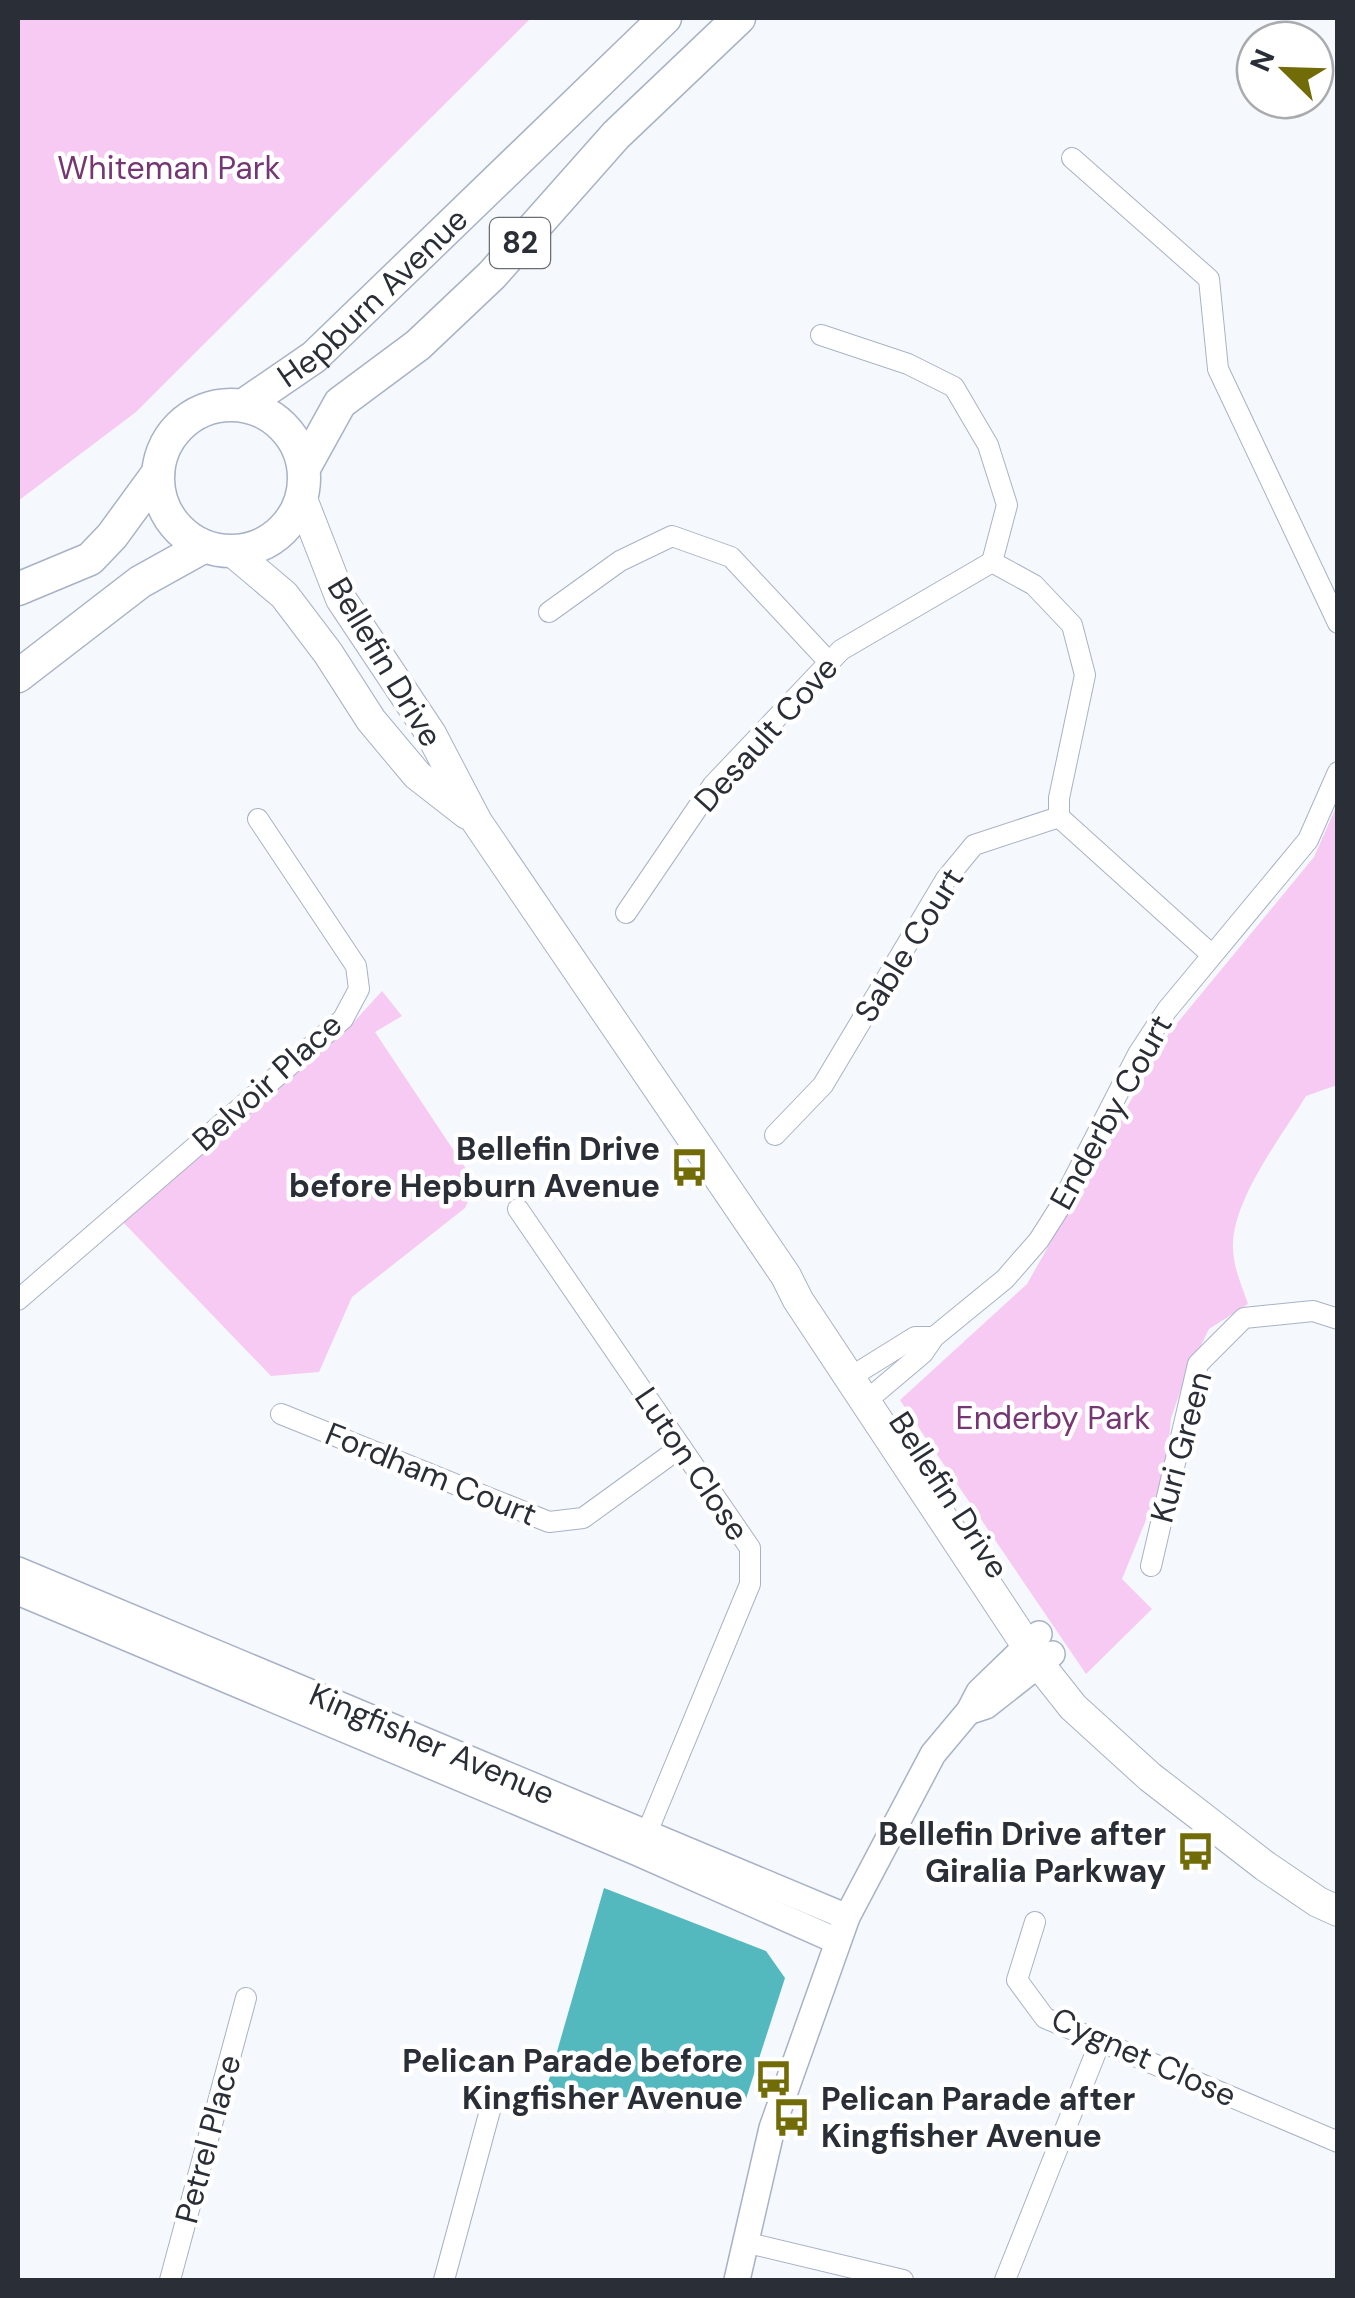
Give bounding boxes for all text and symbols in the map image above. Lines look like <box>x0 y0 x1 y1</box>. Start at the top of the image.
north arrow <box>1235 20 1335 120</box>
text: N <box>1241 44 1283 77</box>
park label: Whiteman Park <box>57 147 281 189</box>
street label: Hepburn Avenue <box>269 199 477 397</box>
road number: 82 <box>490 218 550 268</box>
street label: Bellefin Drive <box>318 569 452 755</box>
street label: Desault Cove <box>685 647 847 821</box>
street label: Sable Court <box>845 860 973 1030</box>
street label: Belvoir Place <box>183 1004 351 1160</box>
street label: Enderby Court <box>1040 1007 1182 1217</box>
place label: Bellefin Drive before Hepburn Avenue <box>289 1128 660 1207</box>
bus stop icon: Bellefin Drive before Hepburn Avenue <box>669 1146 711 1188</box>
street label: Kuri Green <box>1141 1367 1221 1527</box>
street label: Luton Close <box>625 1379 759 1549</box>
park label: Enderby Park <box>956 1397 1150 1439</box>
street label: Bellefin Drive <box>879 1404 1019 1586</box>
street label: Fordham Court <box>319 1413 543 1535</box>
street label: Kingfisher Avenue <box>303 1673 561 1815</box>
place label: Bellefin Drive after Giralia Parkway <box>878 1813 1166 1892</box>
bus stop icon: Bellefin Drive after Giralia Parkway <box>1175 1831 1217 1873</box>
street label: Cygnet Close <box>1045 1998 1243 2116</box>
place label: Pelican Parade before Kingfisher Avenue <box>402 2040 743 2119</box>
street label: Petrel Place <box>165 2050 251 2228</box>
bus stop icon: Pelican Parade before Kingfisher Avenue <box>752 2058 794 2100</box>
place label: Pelican Parade after Kingfisher Avenue <box>821 2078 1135 2157</box>
bus stop icon: Pelican Parade after Kingfisher Avenue <box>770 2096 812 2138</box>

